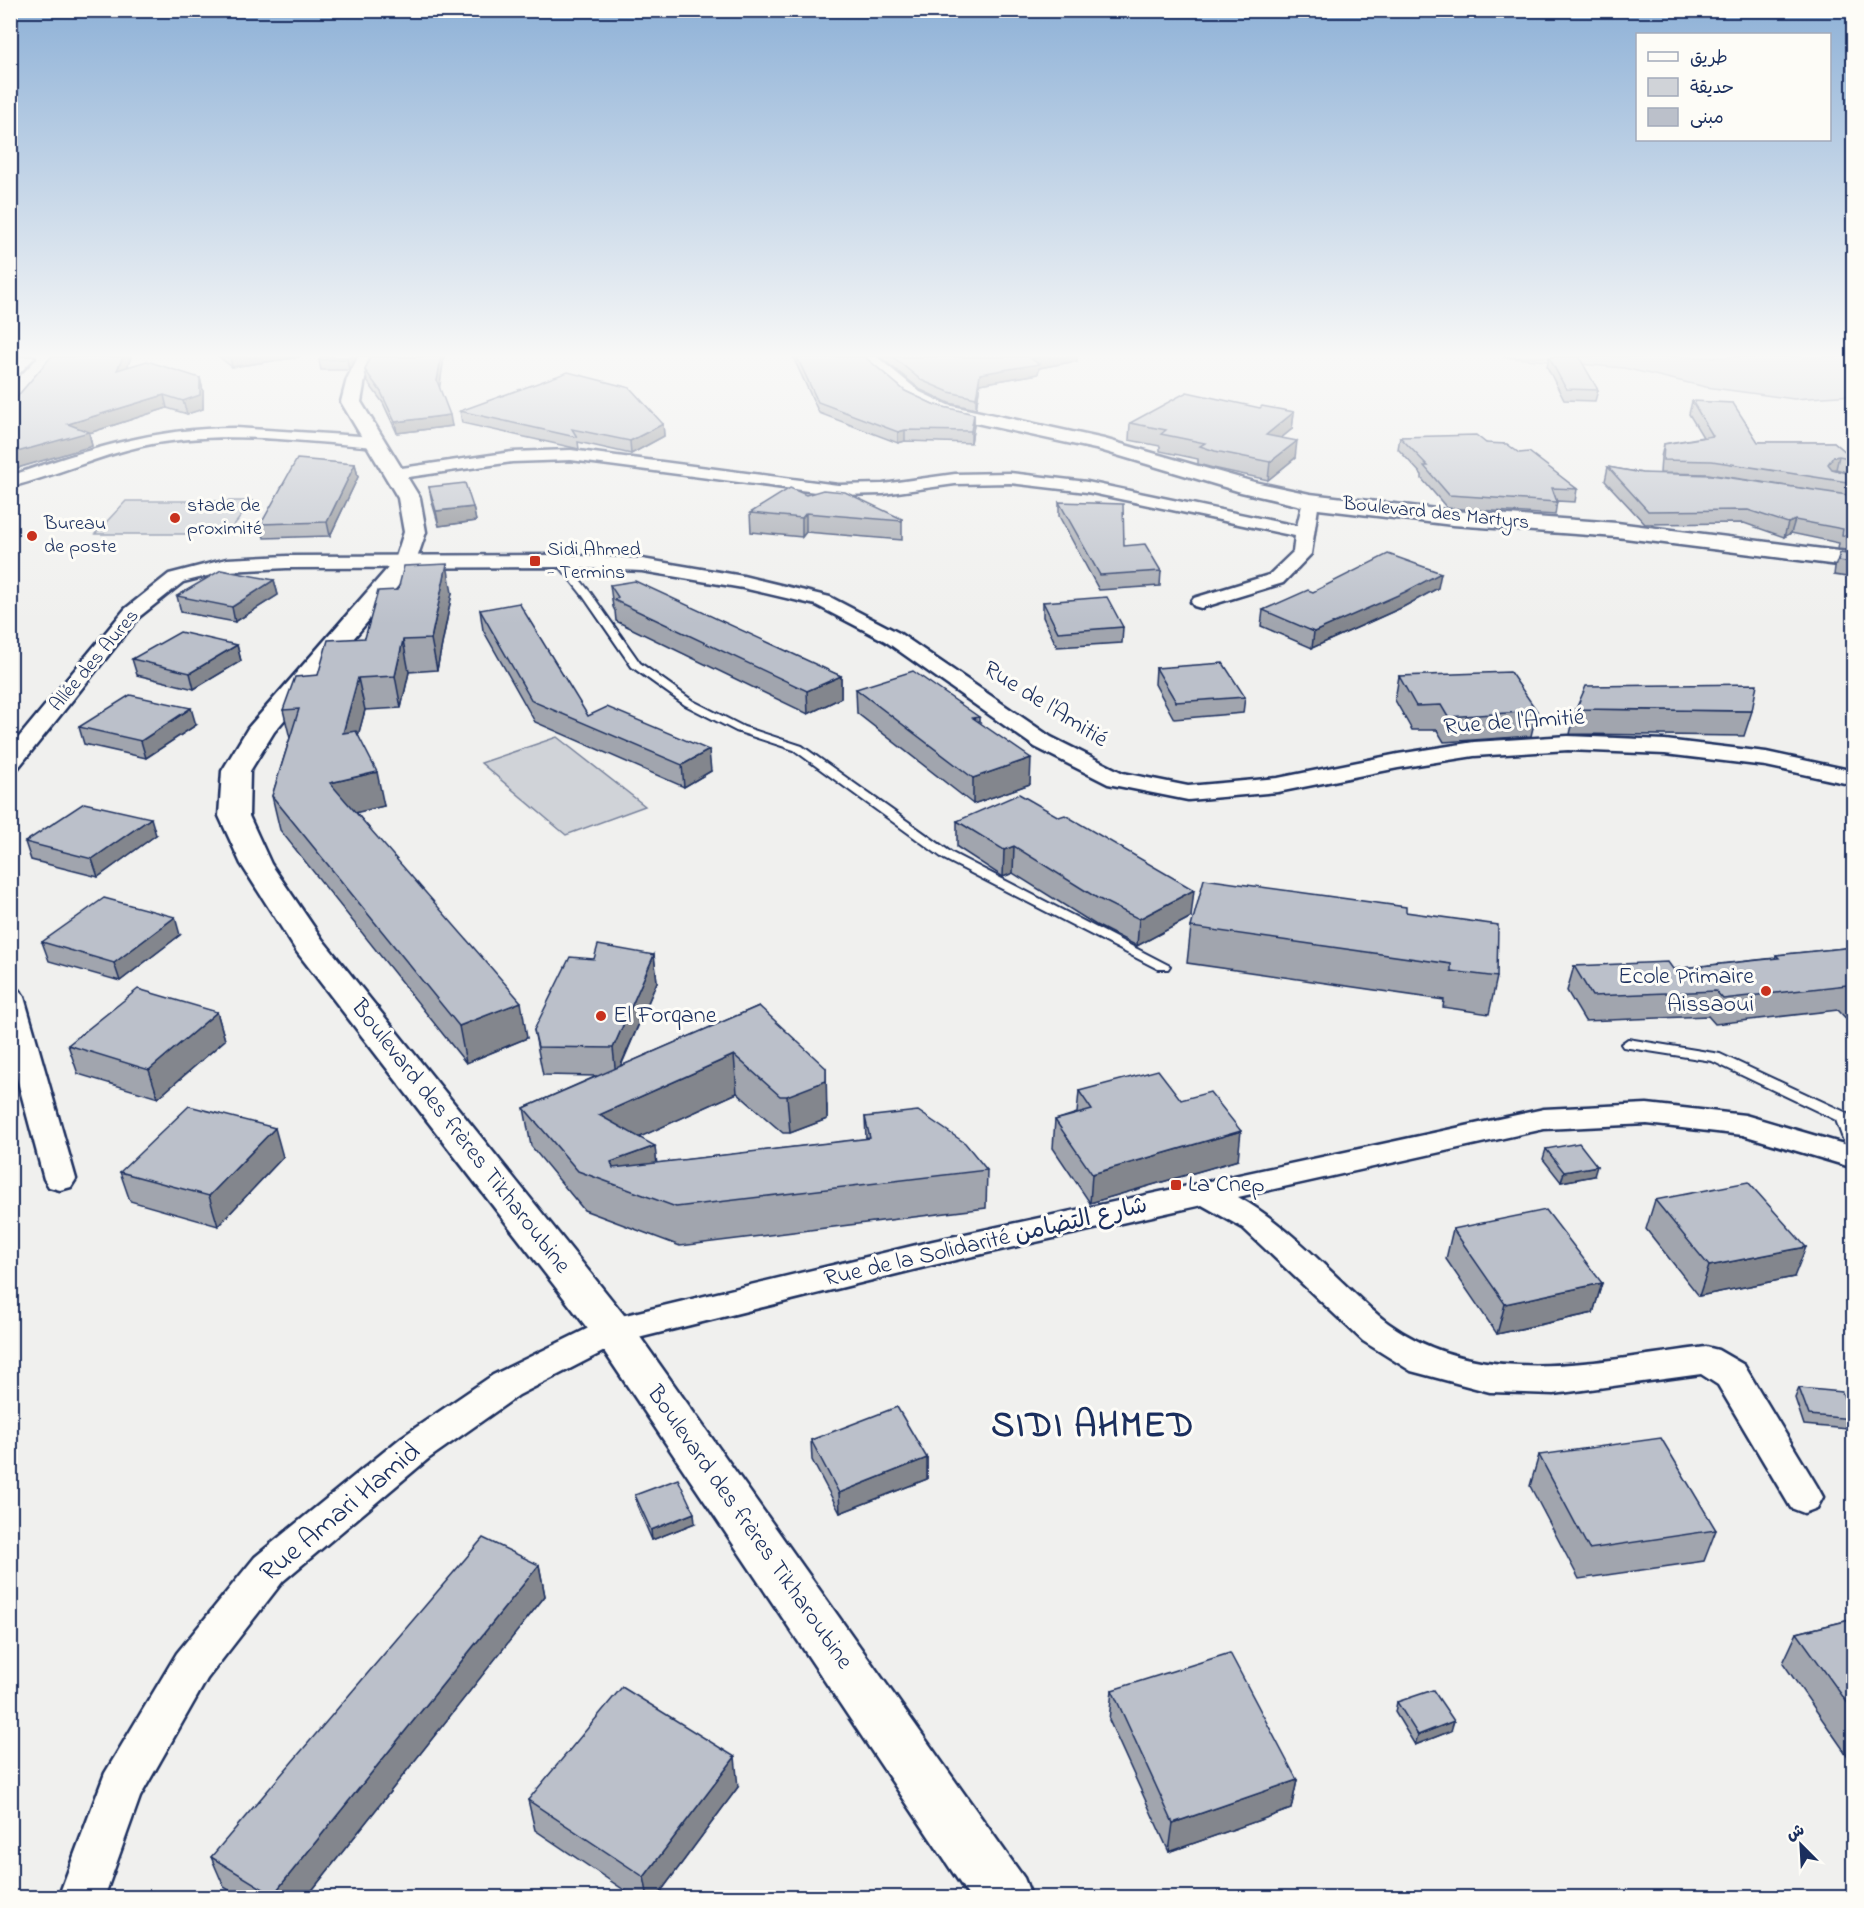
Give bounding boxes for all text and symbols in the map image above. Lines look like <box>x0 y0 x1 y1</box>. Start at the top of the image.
legend <box>1636 33 1831 141</box>
text: طريق <box>1690 46 1728 72</box>
text: حديقة <box>1690 76 1734 102</box>
text: مبنى <box>1690 106 1724 132</box>
street label: Boulevard des Martyrs <box>1340 490 1531 538</box>
place label: stade de proximité <box>187 492 262 544</box>
place label: Bureau de poste <box>43 510 116 562</box>
marker: stade de proximité <box>168 511 182 525</box>
marker: Bureau de poste <box>25 529 39 543</box>
place label: Sidi Ahmed - Termins <box>547 536 641 588</box>
marker: Sidi Ahmed - Termins <box>528 554 542 568</box>
street label: Allée des Aures <box>43 603 147 719</box>
street label: Rue de l'Amitié <box>976 653 1114 757</box>
street label: Rue de l'Amitié <box>1442 701 1586 745</box>
place label: Ecole Primaire Aissaoui <box>1618 960 1754 1023</box>
marker: Ecole Primaire Aissaoui <box>1759 984 1773 998</box>
street label: Boulevard des frères Tikharoubine <box>341 992 579 1282</box>
place label: El Forqane <box>613 999 717 1034</box>
marker: El Forqane <box>594 1009 608 1023</box>
place label: La Cnep <box>1188 1168 1265 1203</box>
marker: La Cnep <box>1169 1178 1183 1192</box>
street label: Rue de la Solidarité شارع التضامن <box>821 1189 1151 1297</box>
street label: Boulevard des frères Tikharoubine <box>637 1378 861 1677</box>
district label: SIDI AHMED <box>991 1401 1195 1454</box>
street label: Rue Amari Hamid <box>251 1433 431 1593</box>
north arrow <box>1771 1815 1831 1875</box>
text: ش <box>1783 1819 1809 1848</box>

